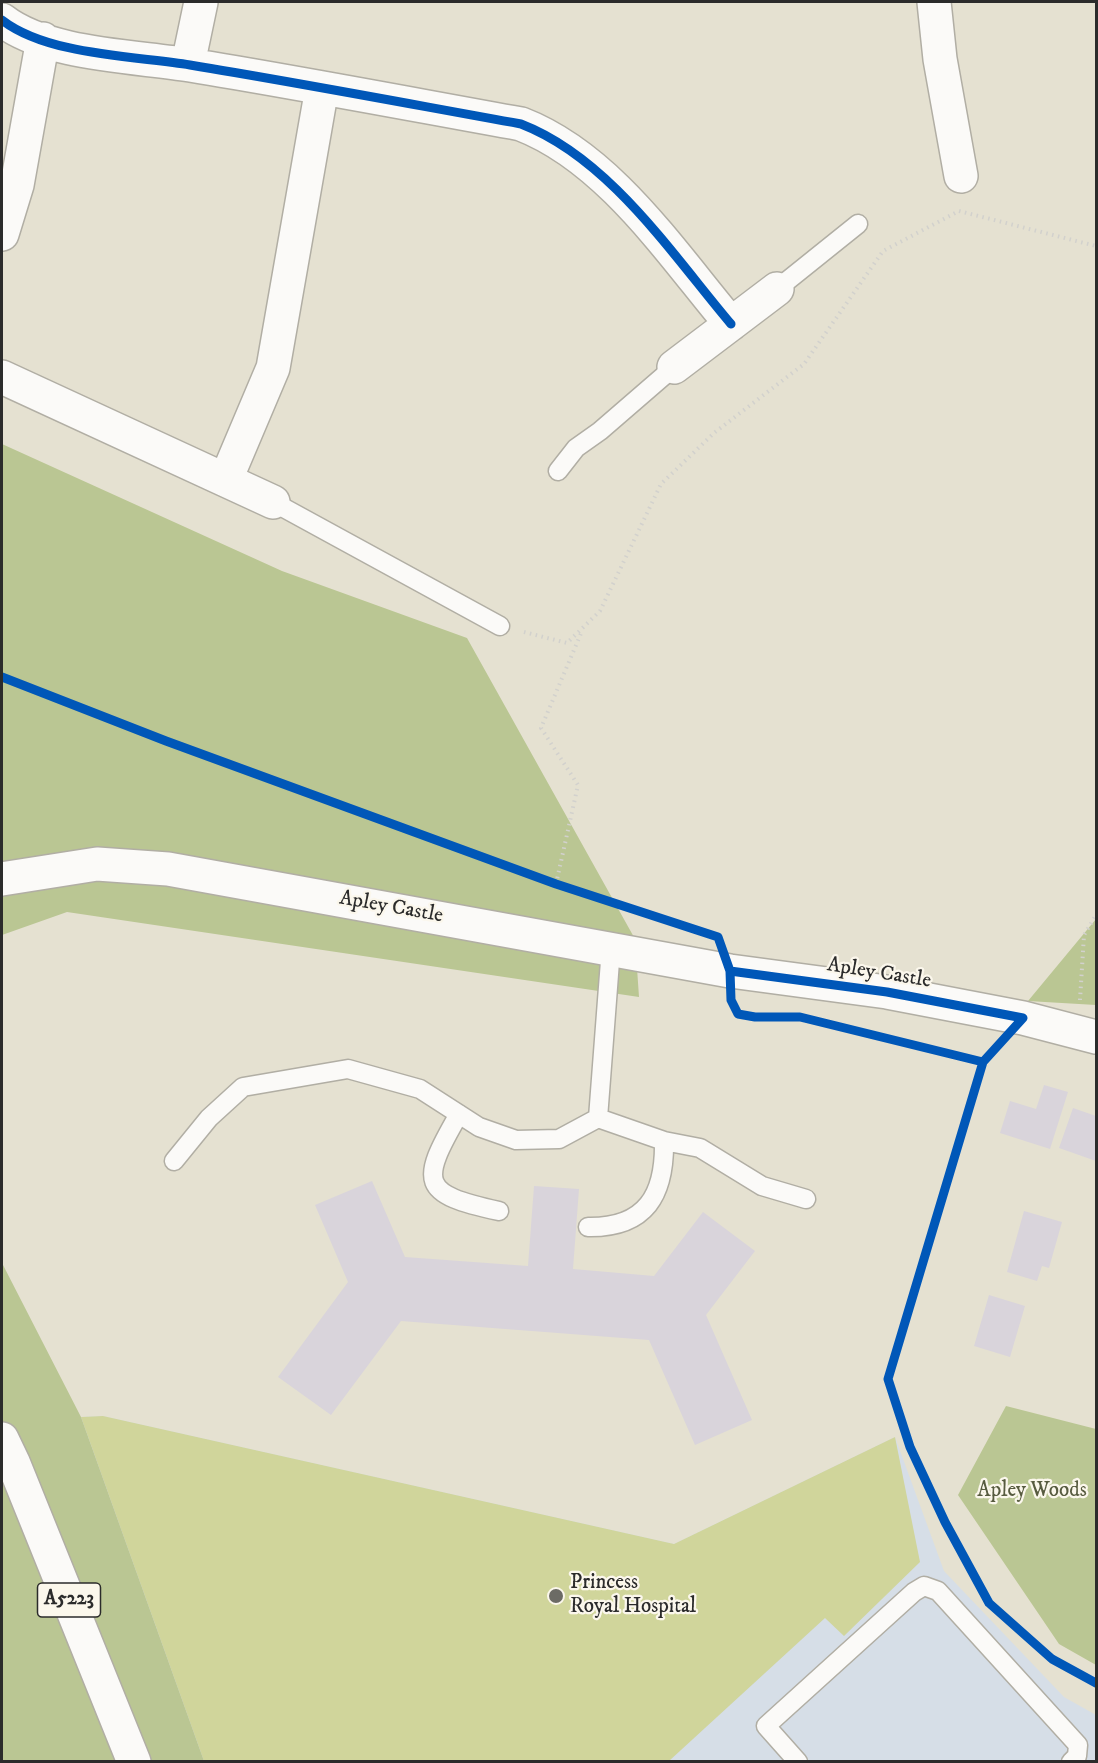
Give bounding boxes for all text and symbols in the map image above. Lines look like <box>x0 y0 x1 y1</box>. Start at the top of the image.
street label: Apley Castle <box>337 886 445 930</box>
street label: Apley Castle <box>825 953 933 995</box>
park label: Apley Woods <box>977 1479 1087 1505</box>
place label: Princess Royal Hospital <box>570 1571 696 1621</box>
road number: A5223 <box>38 1583 100 1617</box>
marker: Princess Royal Hospital <box>547 1587 565 1605</box>

